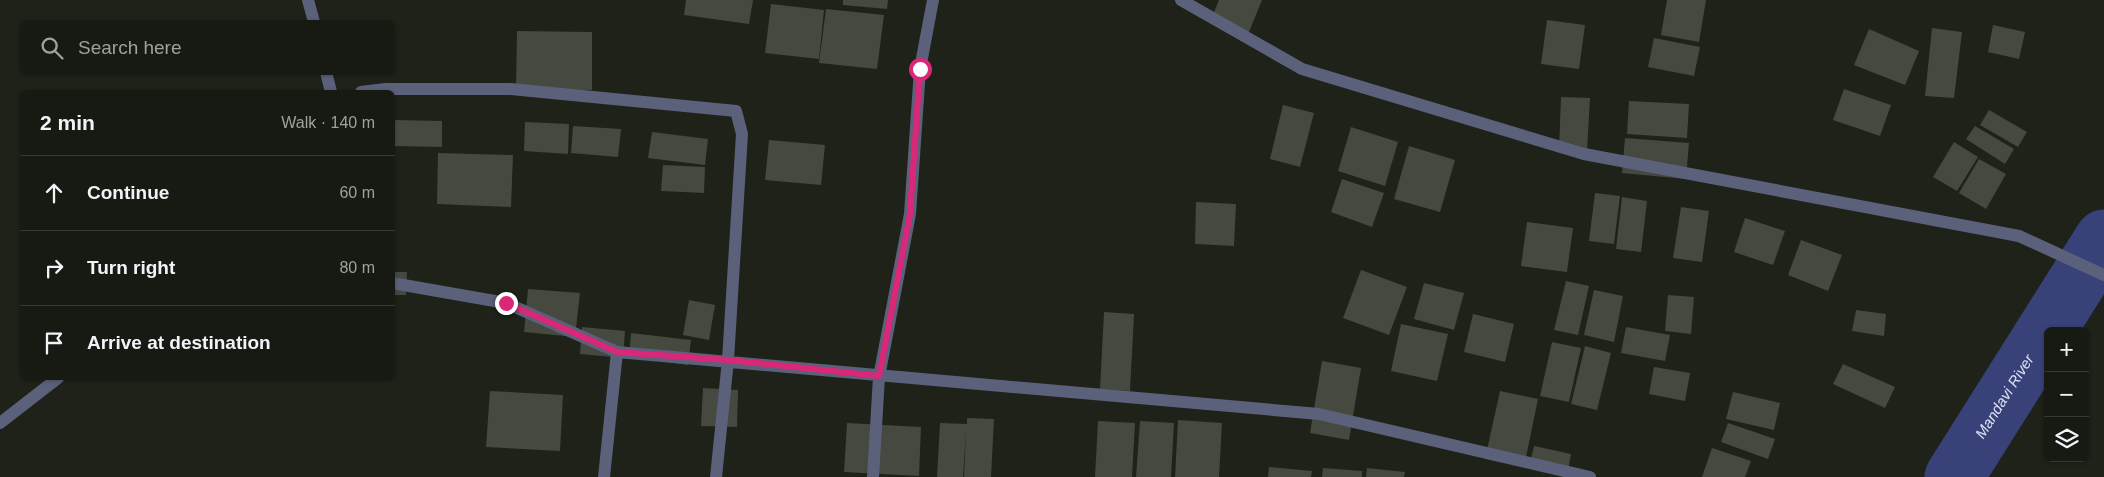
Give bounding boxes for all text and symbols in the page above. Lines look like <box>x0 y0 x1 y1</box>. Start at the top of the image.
search box <box>20 20 395 75</box>
icon: search <box>38 34 66 62</box>
text: Search here <box>78 37 182 58</box>
route start <box>909 58 932 81</box>
text: 2 min <box>40 111 95 134</box>
text: Walk · 140 m <box>281 114 375 131</box>
icon: ahead <box>40 179 68 207</box>
text: Continue <box>87 182 169 203</box>
text: 60 m <box>339 184 375 201</box>
icon: right <box>40 254 68 282</box>
text: Turn right <box>87 257 175 278</box>
text: 80 m <box>339 259 375 276</box>
route end <box>495 292 518 315</box>
map controls <box>2044 327 2089 462</box>
button: + <box>2044 327 2089 372</box>
icon: arrive <box>40 329 68 357</box>
text: Arrive at destination <box>87 332 271 353</box>
water label: Mandavi River <box>1971 350 2038 441</box>
button: − <box>2044 372 2089 417</box>
button: layers <box>2044 417 2089 462</box>

